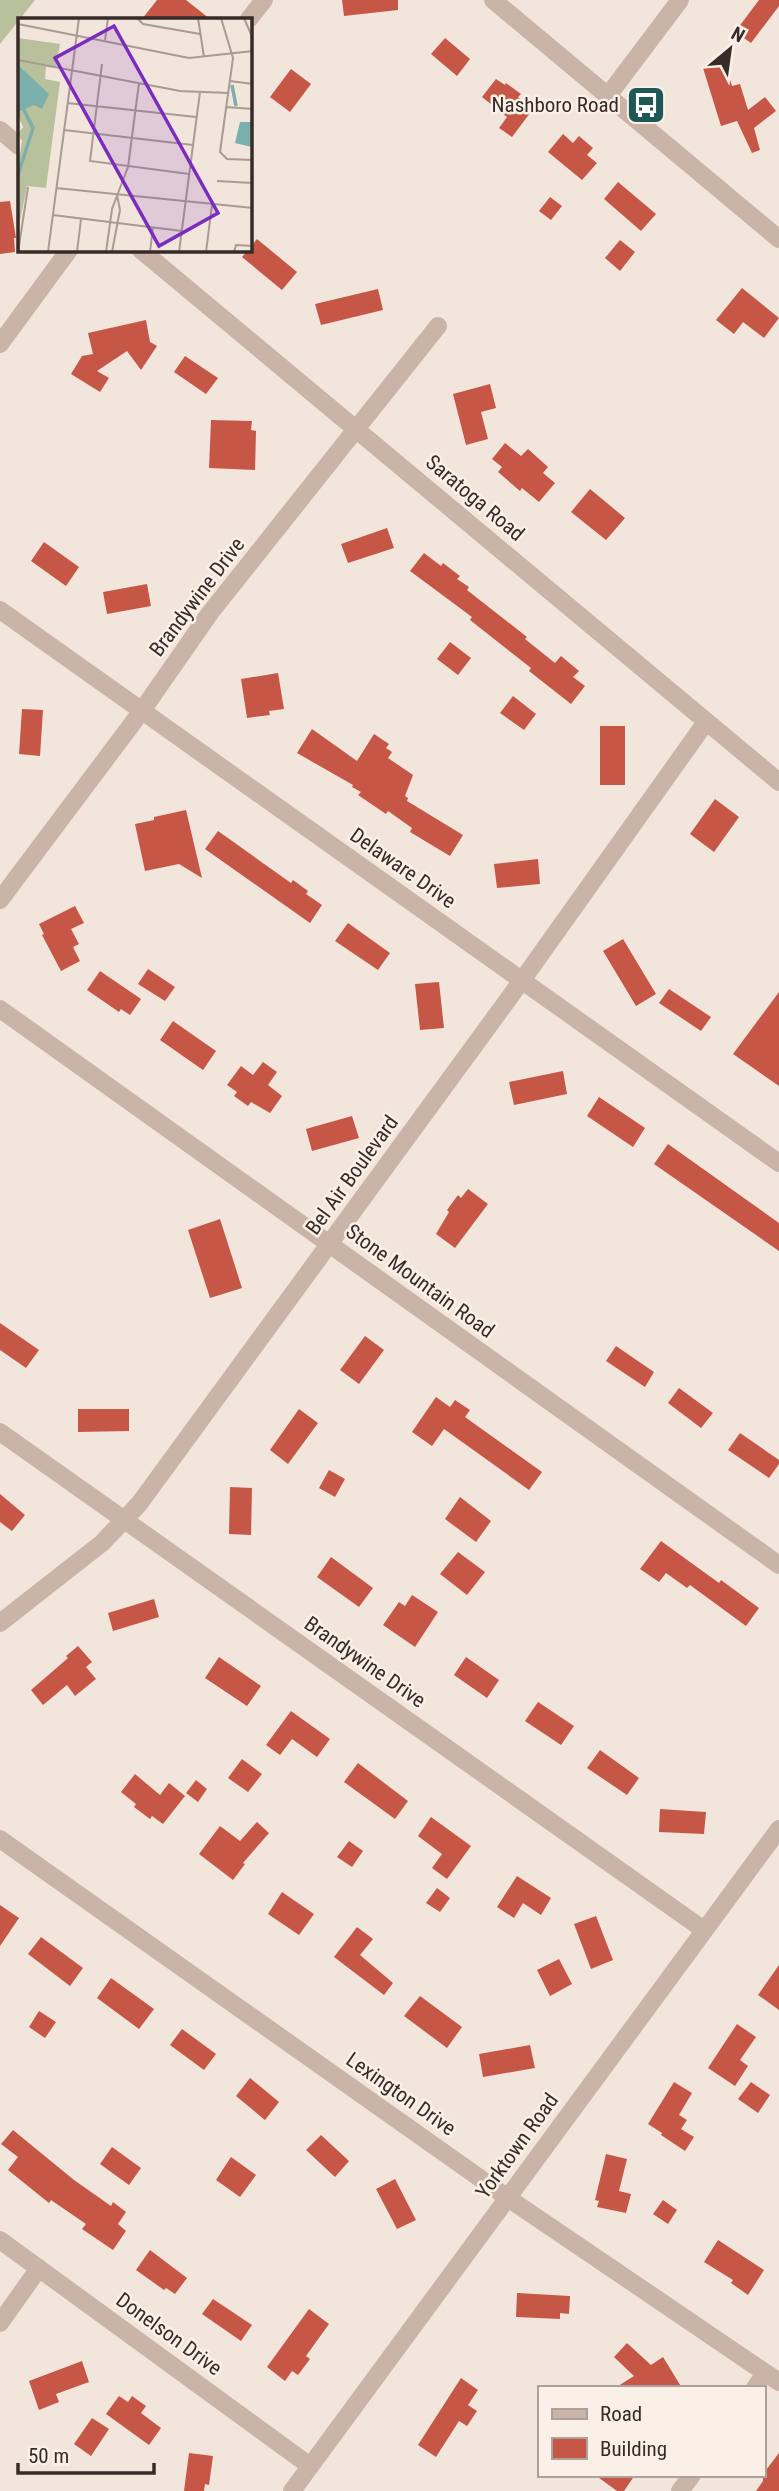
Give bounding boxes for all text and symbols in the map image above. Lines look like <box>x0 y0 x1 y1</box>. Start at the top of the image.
north arrow <box>695 14 765 84</box>
inset map <box>18 18 252 252</box>
text: N <box>727 22 749 47</box>
bus stop icon: Nashboro Road <box>625 84 667 126</box>
place label: Nashboro Road <box>492 93 619 117</box>
street label: Saratoga Road <box>421 450 529 546</box>
street label: Brandywine Drive <box>145 533 249 661</box>
street label: Delaware Drive <box>346 823 460 913</box>
street label: Bel Air Boulevard <box>301 1111 403 1239</box>
street label: Stone Mountain Road <box>341 1219 499 1343</box>
street label: Brandywine Drive <box>300 1611 430 1713</box>
street label: Lexington Drive <box>342 2048 460 2141</box>
street label: Yorktown Road <box>471 2089 563 2203</box>
street label: Donelson Drive <box>112 2288 226 2380</box>
legend <box>538 2386 765 2477</box>
text: Road <box>600 2402 642 2426</box>
scale bar <box>18 2432 154 2476</box>
text: Building <box>600 2437 667 2461</box>
text: 50 m <box>28 2444 69 2468</box>

